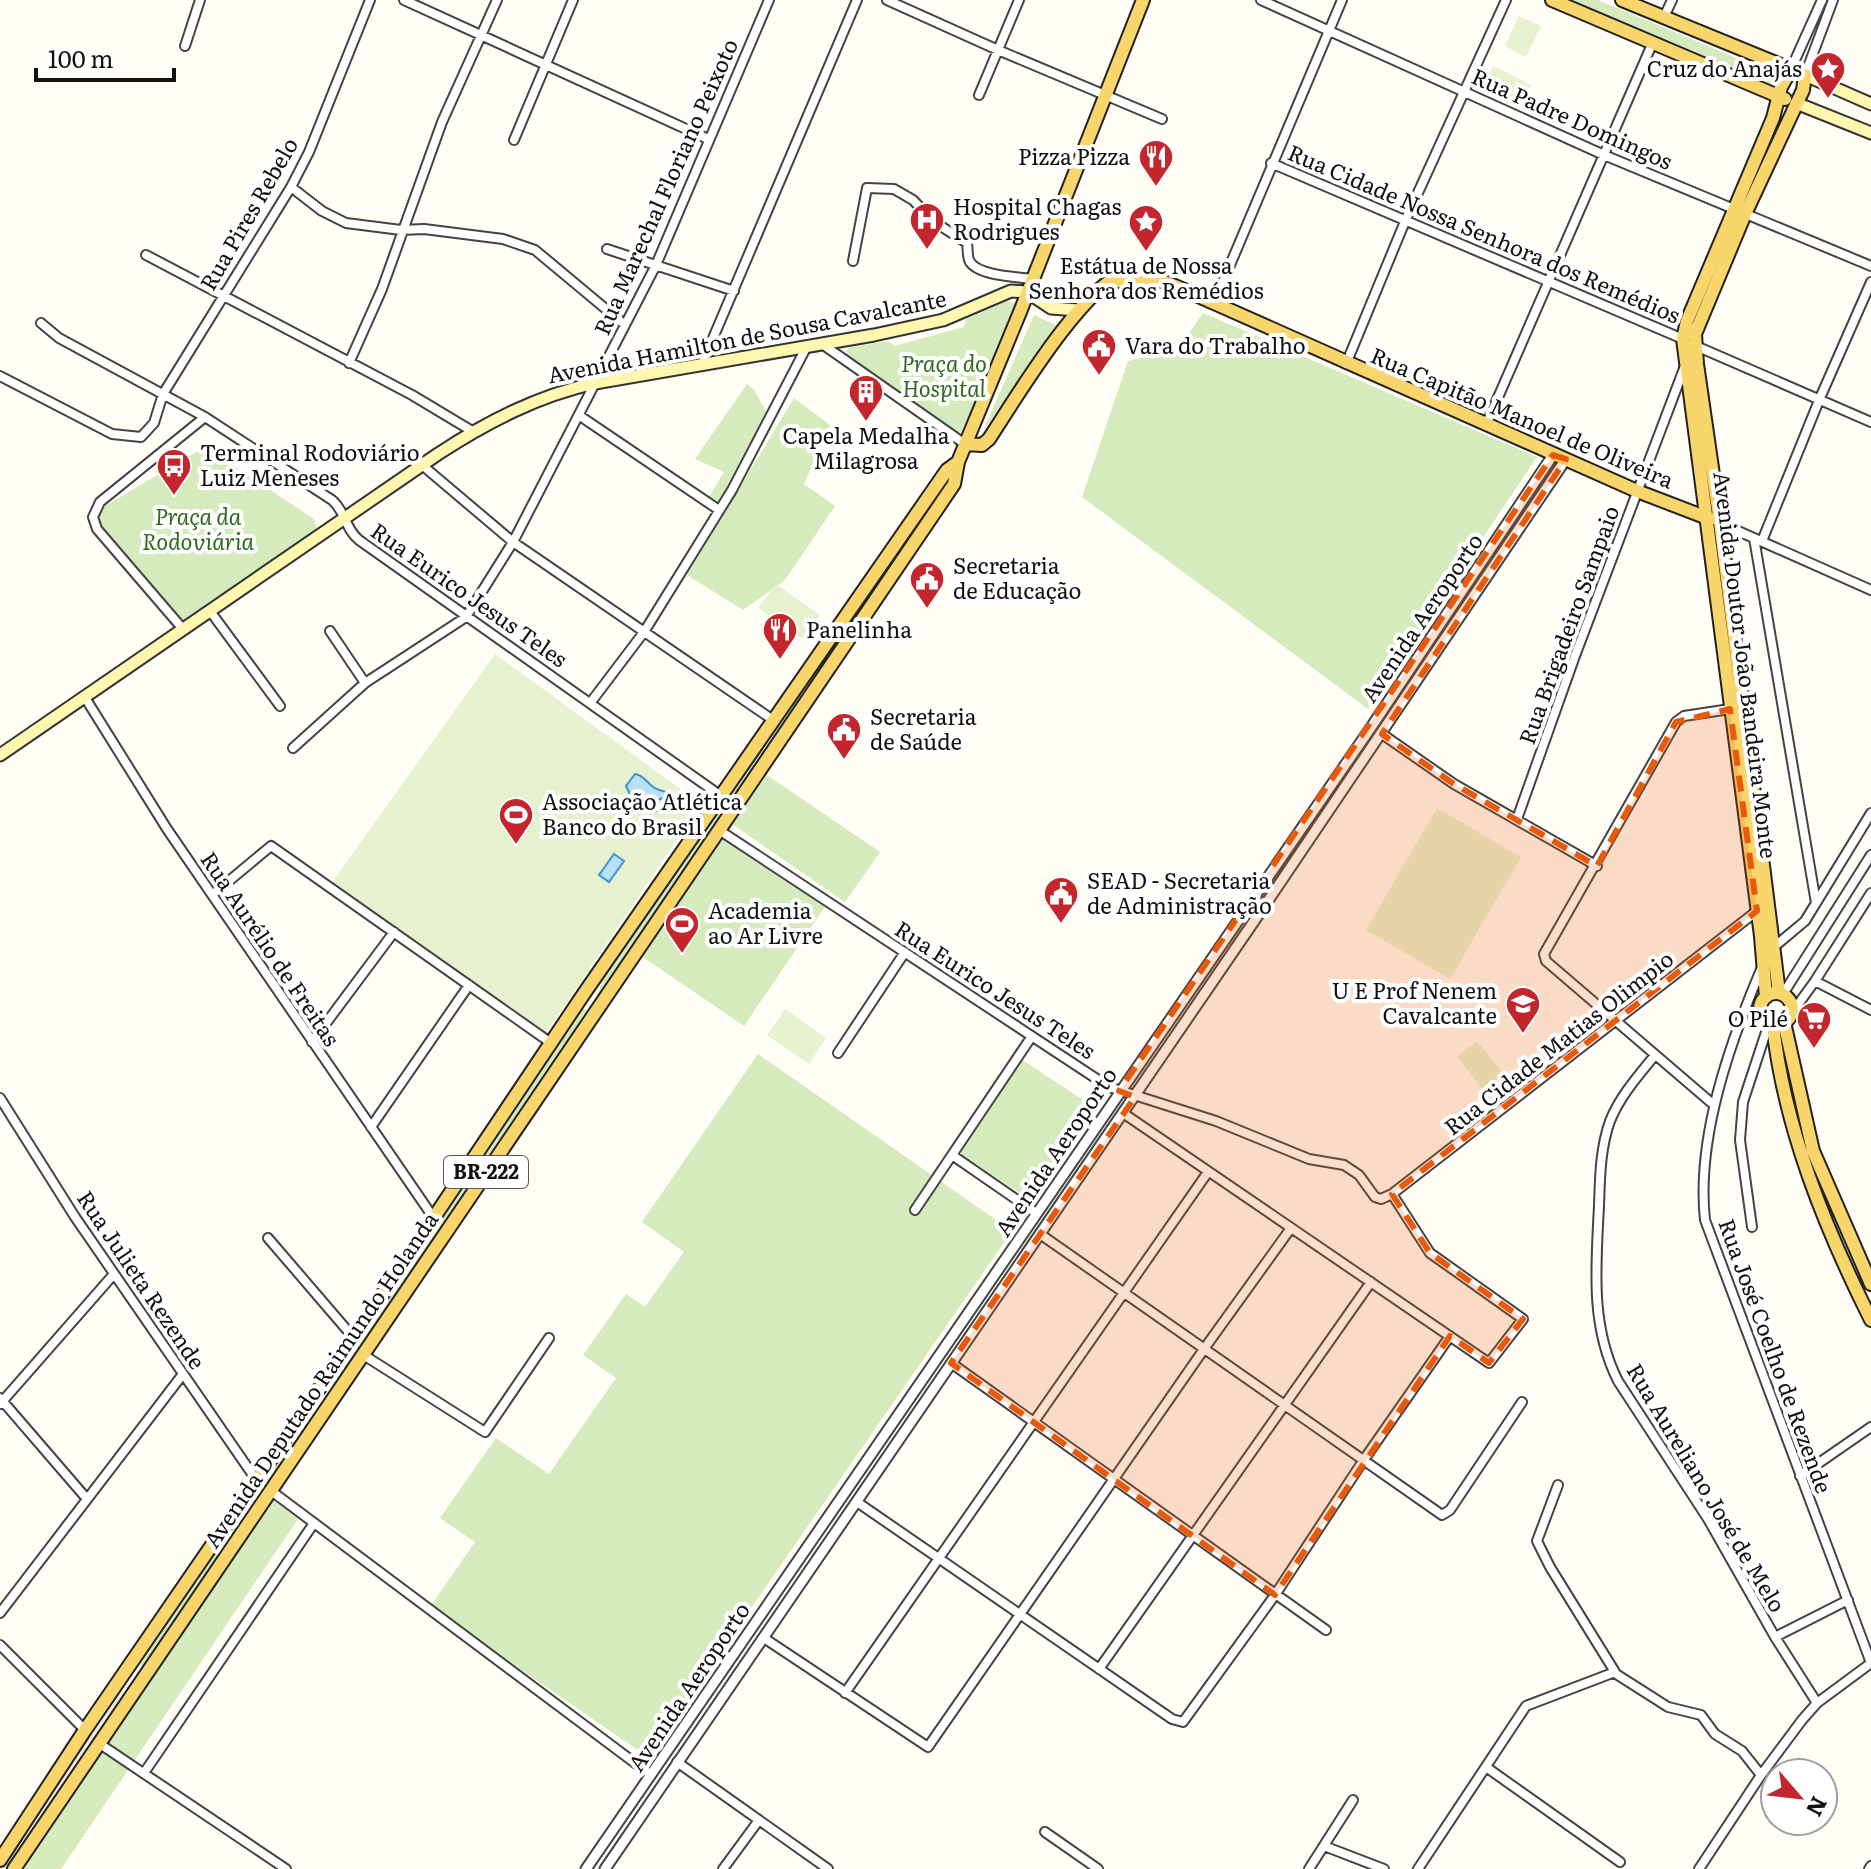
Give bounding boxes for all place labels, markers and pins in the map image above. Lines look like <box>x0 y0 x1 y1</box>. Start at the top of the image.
place icon: Cruz do Anajás <box>1809 50 1847 100</box>
place label: Cruz do Anajás <box>1647 51 1802 84</box>
restaurant icon: Pizza Pizza <box>1137 138 1175 188</box>
place label: Pizza Pizza <box>1018 139 1130 172</box>
place label: Hospital Chagas Rodrigues <box>953 189 1122 247</box>
hospital icon: Hospital Chagas Rodrigues <box>908 201 946 251</box>
place icon: Estátua de Nossa Senhora dos Remédios <box>1127 203 1165 253</box>
place label: Estátua de Nossa Senhora dos Remédios <box>1028 248 1264 306</box>
public building icon: Vara do Trabalho <box>1080 327 1118 377</box>
place label: Vara do Trabalho <box>1125 328 1306 361</box>
building icon: Capela Medalha Milagrosa <box>847 373 885 423</box>
place label: Capela Medalha Milagrosa <box>782 418 950 476</box>
place label: Terminal Rodoviário Luiz Meneses <box>200 435 420 493</box>
bus stop icon: Terminal Rodoviário Luiz Meneses <box>155 447 193 497</box>
place label: Secretaria de Educação <box>953 548 1081 606</box>
public building icon: Secretaria de Educação <box>908 560 946 610</box>
restaurant icon: Panelinha <box>761 611 799 661</box>
place label: Panelinha <box>806 612 912 645</box>
place label: Secretaria de Saúde <box>870 699 977 757</box>
public building icon: Secretaria de Saúde <box>825 711 863 761</box>
place label: Associação Atlética Banco do Brasil <box>542 784 742 842</box>
sports icon: Associação Atlética Banco do Brasil <box>497 796 535 846</box>
place label: SEAD - Secretaria de Administração <box>1087 863 1272 921</box>
public building icon: SEAD - Secretaria de Administração <box>1042 875 1080 925</box>
place label: Academia ao Ar Livre <box>708 893 823 951</box>
sports icon: Academia ao Ar Livre <box>663 905 701 955</box>
place label: U E Prof Nenem Cavalcante <box>1332 973 1497 1031</box>
school or university icon: U E Prof Nenem Cavalcante <box>1504 985 1542 1035</box>
supermarket icon: O Pilé <box>1795 1000 1833 1050</box>
place label: O Pilé <box>1728 1001 1788 1034</box>

